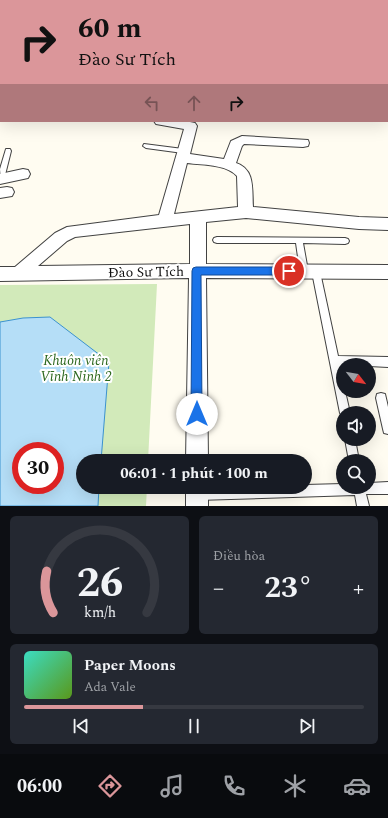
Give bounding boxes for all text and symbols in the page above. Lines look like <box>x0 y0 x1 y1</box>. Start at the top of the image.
text: 60 m <box>78 7 142 50</box>
icon: right <box>12 16 64 68</box>
text: Đào Sư Tích <box>78 46 176 73</box>
icon: left <box>141 92 163 114</box>
icon: ahead <box>183 92 205 114</box>
icon: right <box>225 92 247 114</box>
pin <box>272 254 306 288</box>
icon: arrive <box>278 260 300 282</box>
street label: Đào Sư Tích <box>108 261 184 283</box>
park label: Khuôn viên Vĩnh Ninh 2 <box>40 350 112 387</box>
north arrow <box>336 358 376 398</box>
map controls <box>336 358 376 494</box>
position arrow <box>176 393 218 435</box>
button: sound <box>336 406 376 446</box>
speed limit sign: 30 <box>12 442 64 494</box>
button: search <box>336 454 376 494</box>
text: 06:01 · 1 phút · 100 m <box>120 462 268 485</box>
text: Điều hòa <box>213 546 265 566</box>
text: 26 <box>76 552 123 615</box>
text: 23° <box>264 565 313 611</box>
text: − <box>213 572 224 605</box>
text: + <box>353 572 364 605</box>
text: km/h <box>83 602 116 624</box>
text: Paper Moons <box>84 654 176 677</box>
text: Ada Vale <box>84 677 136 697</box>
icon: previous <box>70 715 92 737</box>
icon: pause <box>183 715 205 737</box>
icon: next <box>296 715 318 737</box>
icon: directions <box>96 772 124 800</box>
icon: music <box>158 772 186 800</box>
icon: phone <box>220 772 248 800</box>
icon: climate <box>281 772 309 800</box>
icon: car <box>343 772 371 800</box>
text: 06:00 <box>17 773 62 800</box>

